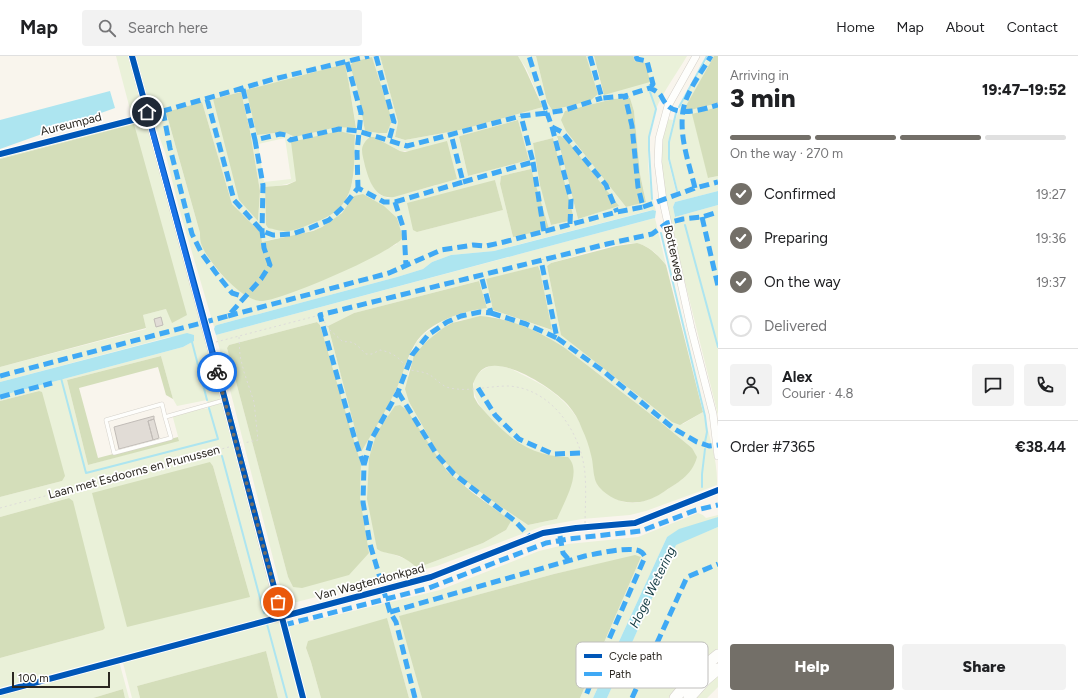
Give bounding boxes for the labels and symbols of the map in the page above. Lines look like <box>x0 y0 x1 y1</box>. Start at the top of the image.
pin <box>130 95 164 129</box>
street label: Aureumpad <box>39 110 103 138</box>
street label: Botterweg <box>661 224 687 282</box>
courier <box>197 352 237 392</box>
street label: Laan met Esdoorns en Prunussen <box>47 442 222 502</box>
water label: Hoge Wetering <box>626 544 679 630</box>
street label: Van Wagtendonkpad <box>314 561 426 603</box>
pin <box>261 585 295 619</box>
legend <box>576 642 708 688</box>
text: Cycle path <box>609 650 662 663</box>
text: Path <box>609 668 631 681</box>
scale bar <box>12 670 110 689</box>

